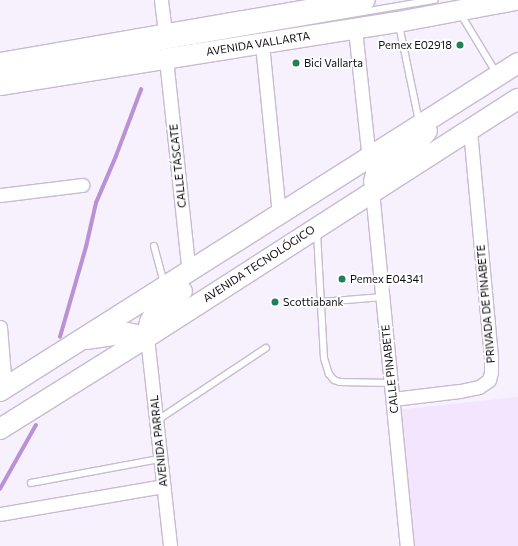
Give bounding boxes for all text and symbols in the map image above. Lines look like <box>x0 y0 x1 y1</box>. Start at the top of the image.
street label: AVENIDA VALLARTA <box>205 29 311 59</box>
place label: Pemex E02918 <box>378 38 452 52</box>
marker: Pemex E02918 <box>455 40 465 50</box>
place label: Bici Vallarta <box>304 56 363 70</box>
marker: Bici Vallarta <box>291 58 301 68</box>
street label: CALLE TÁSCATE <box>167 123 189 209</box>
street label: AVENIDA TECNOLÓGICO <box>201 223 317 305</box>
street label: PRIVADA DE PINABETE <box>474 244 498 364</box>
place label: Pemex E04341 <box>350 272 423 286</box>
marker: Pemex E04341 <box>337 274 347 284</box>
place label: Scottiabank <box>283 295 344 309</box>
marker: Scottiabank <box>270 297 280 307</box>
street label: CALLE PINABETE <box>379 324 401 414</box>
street label: AVENIDA PARRAL <box>148 394 170 488</box>

